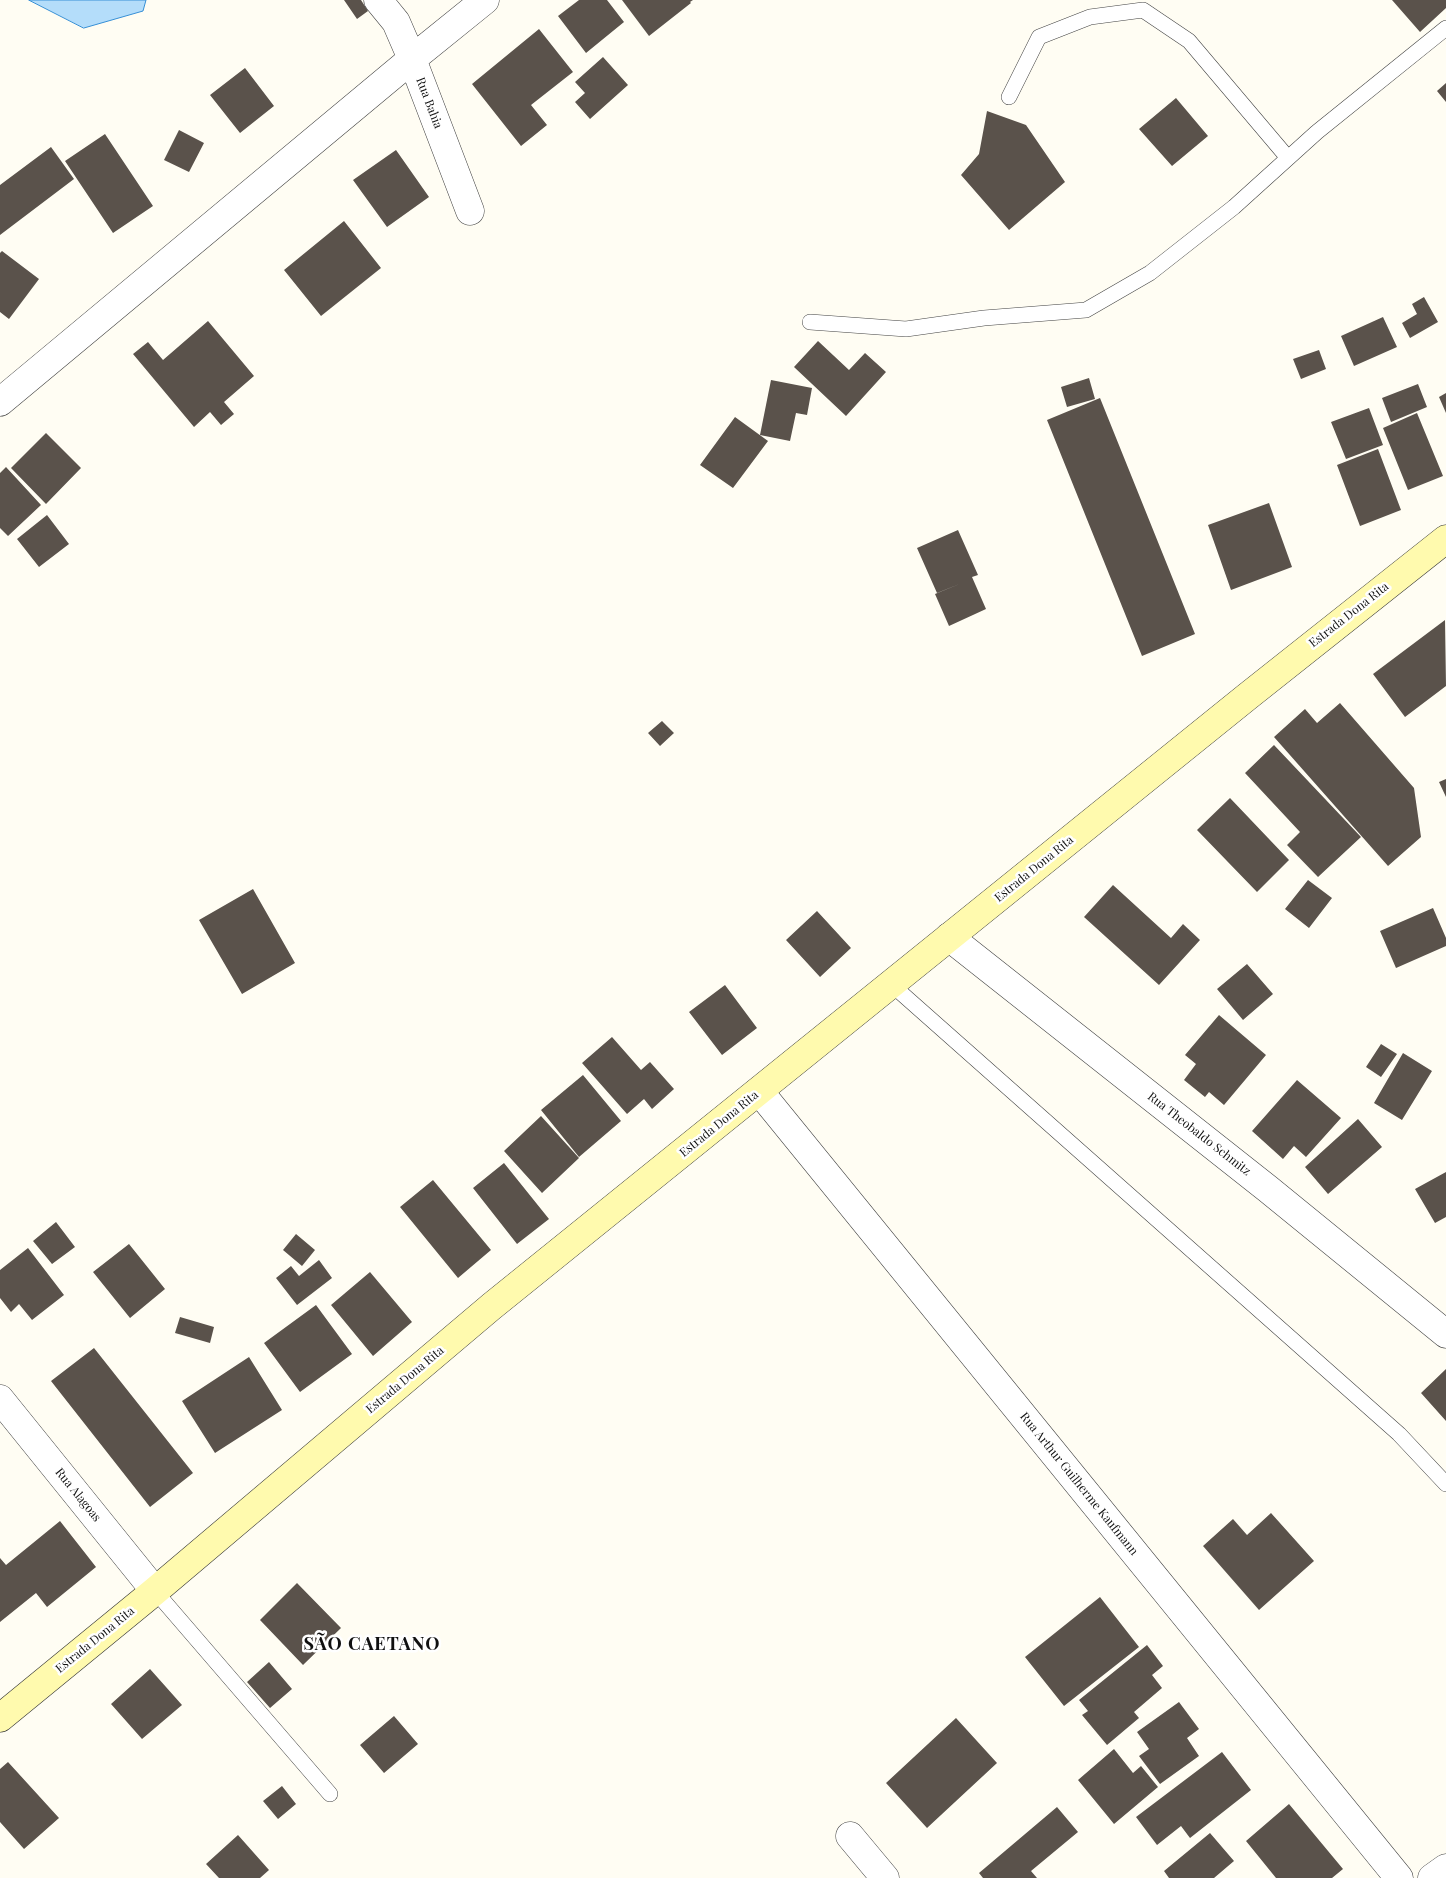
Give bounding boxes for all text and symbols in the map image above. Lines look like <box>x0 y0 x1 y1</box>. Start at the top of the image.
street label: Rua Bahia <box>413 75 445 131</box>
street label: Estrada Dona Rita <box>1306 579 1392 651</box>
street label: Estrada Dona Rita <box>992 833 1076 905</box>
street label: Estrada Dona Rita <box>677 1088 761 1160</box>
street label: Rua Theobaldo Schmitz <box>1145 1089 1253 1179</box>
street label: Estrada Dona Rita <box>363 1343 447 1417</box>
street label: Rua Arthur Guilherme Kaufmann <box>1017 1410 1141 1558</box>
street label: Rua Alagoas <box>52 1465 104 1525</box>
street label: Estrada Dona Rita <box>53 1604 137 1676</box>
district label: SÃO CAETANO <box>302 1633 442 1655</box>

